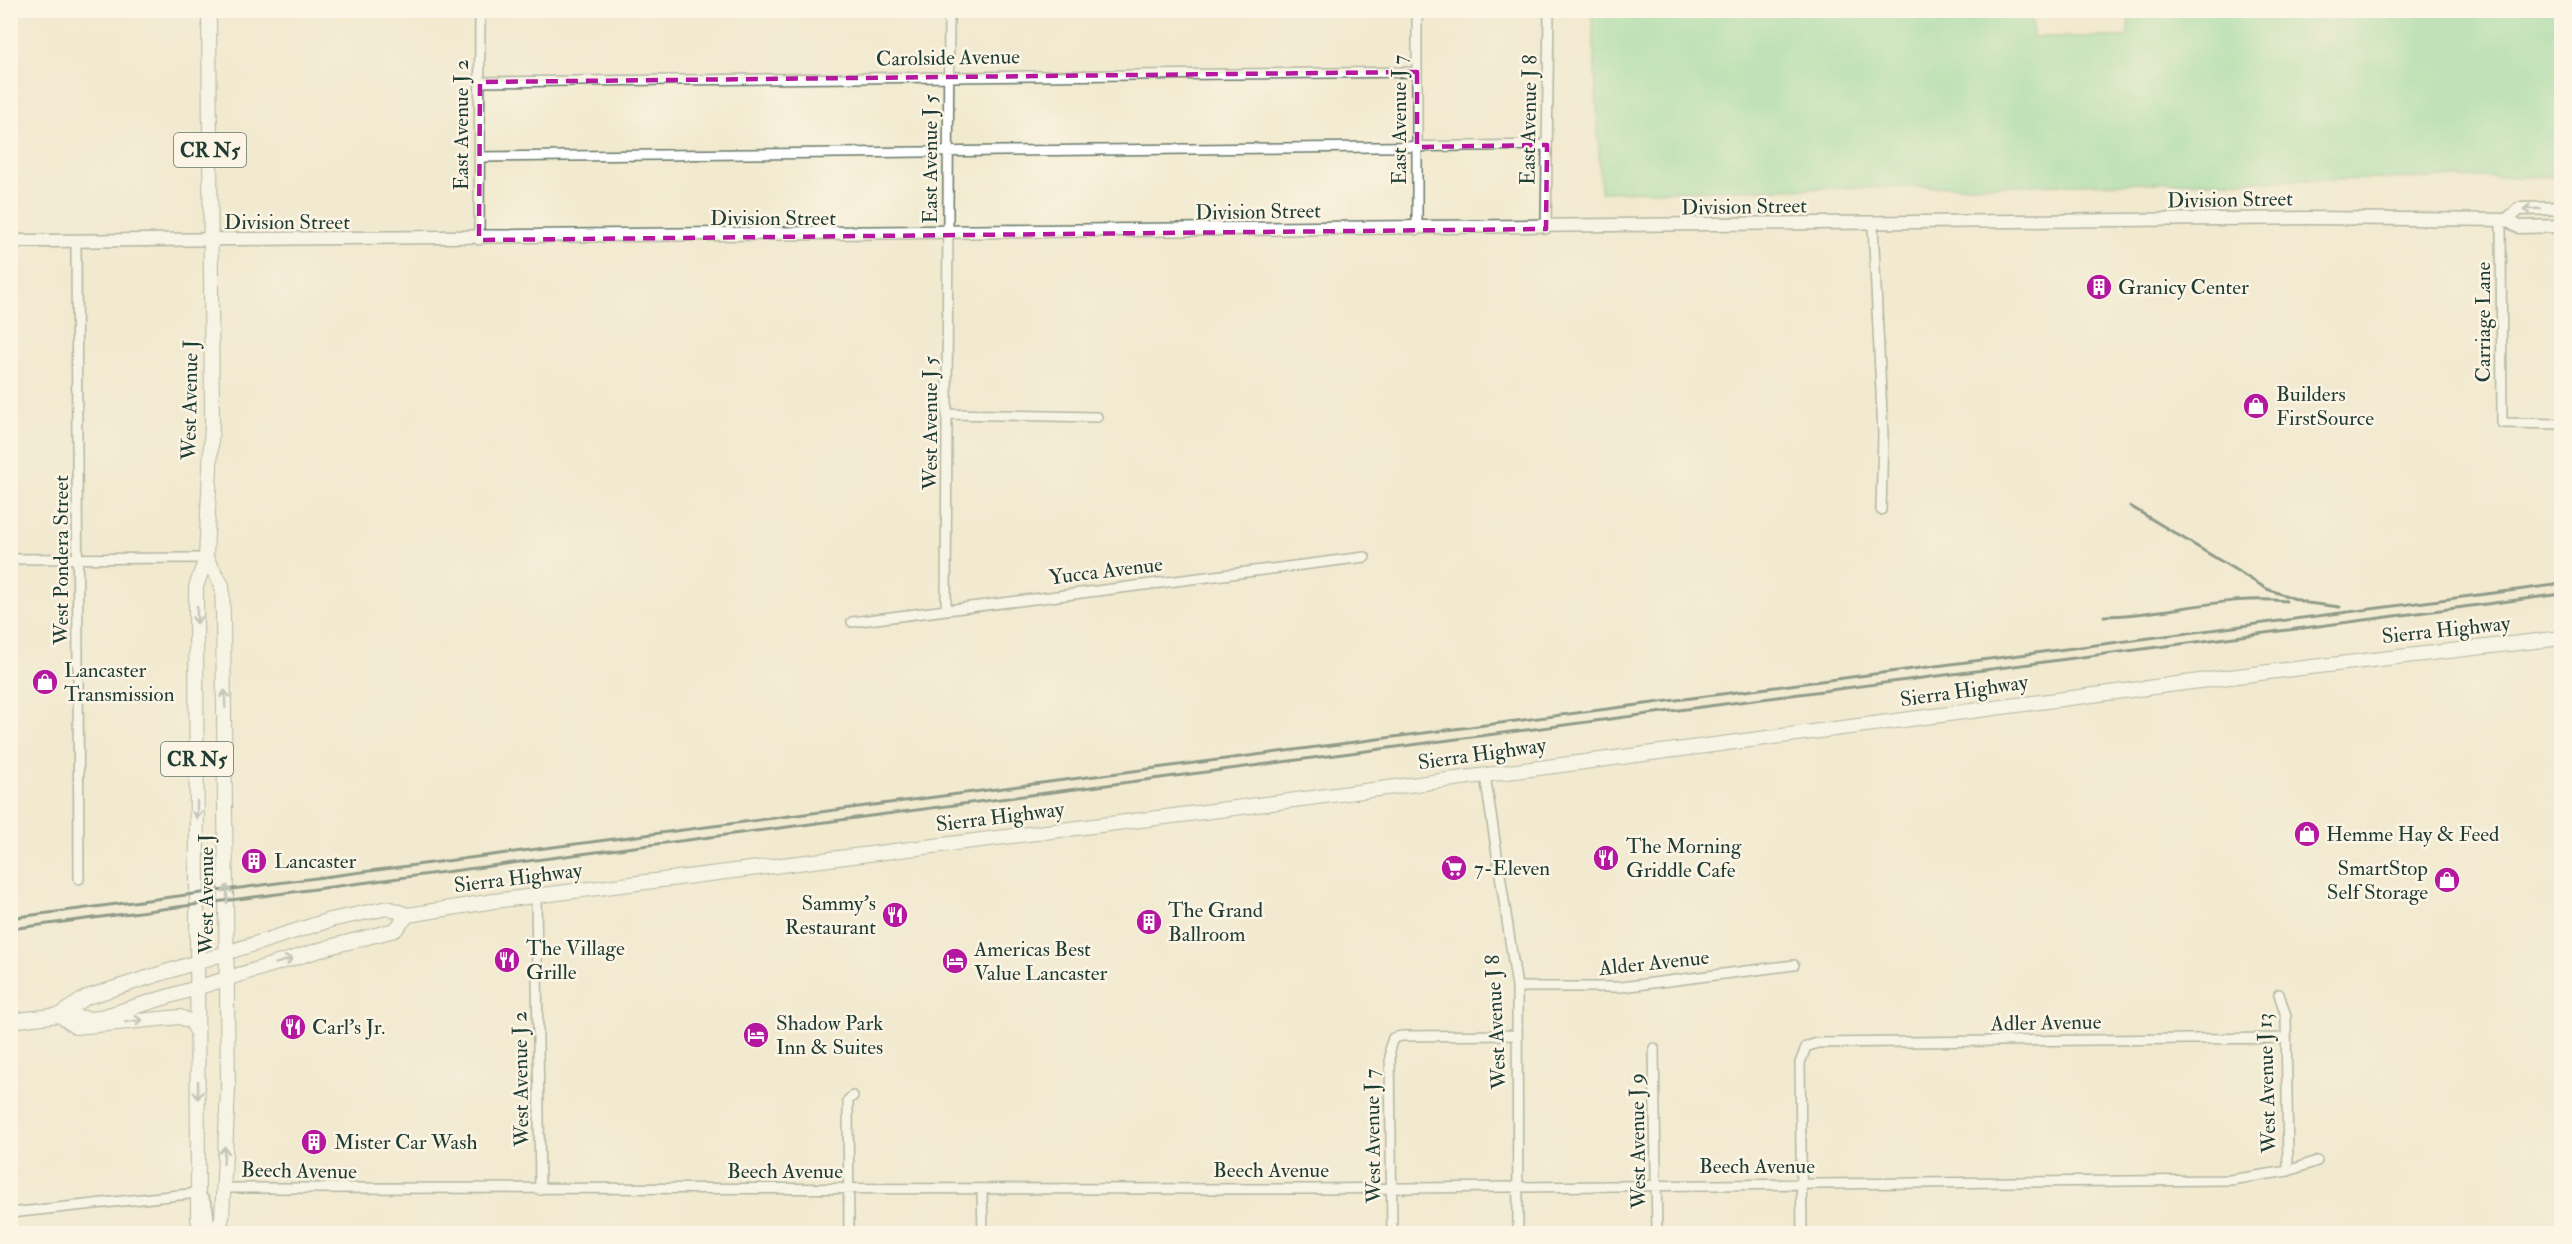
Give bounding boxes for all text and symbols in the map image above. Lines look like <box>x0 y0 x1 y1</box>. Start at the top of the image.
street label: Carolside Avenue <box>876 43 1020 73</box>
street label: East Avenue J 7 <box>1386 55 1413 185</box>
street label: East Avenue J 8 <box>1514 55 1544 185</box>
street label: East Avenue J 2 <box>448 59 475 191</box>
street label: East Avenue J 5 <box>917 93 944 224</box>
road number: CR N5 <box>174 133 246 167</box>
street label: Division Street <box>2167 185 2293 215</box>
street label: Division Street <box>1681 192 1807 222</box>
street label: Division Street <box>1195 197 1321 227</box>
one-way arrow <box>2523 203 2543 215</box>
street label: Division Street <box>710 205 836 232</box>
street label: Division Street <box>224 209 350 236</box>
street label: Carriage Lane <box>2470 261 2497 382</box>
building icon: Granicy Center <box>2084 272 2114 302</box>
place label: Granicy Center <box>2118 274 2249 301</box>
street label: West Avenue J <box>175 340 205 461</box>
street label: West Avenue J 5 <box>917 355 944 491</box>
place label: Builders FirstSource <box>2276 381 2374 432</box>
shop icon: Builders FirstSource <box>2241 391 2271 421</box>
street label: West Pondera Street <box>48 475 75 646</box>
street label: Yucca Avenue <box>1048 551 1165 591</box>
one-way arrow <box>191 605 203 625</box>
street label: Sierra Highway <box>2380 610 2512 650</box>
place label: Lancaster Transmission <box>64 657 175 708</box>
shop icon: Lancaster Transmission <box>30 667 60 697</box>
street label: Sierra Highway <box>1898 669 2031 713</box>
one-way arrow <box>219 689 231 709</box>
street label: Sierra Highway <box>1416 732 1549 776</box>
road number: CR N5 <box>161 742 233 776</box>
street label: Sierra Highway <box>934 796 1066 838</box>
one-way arrow <box>191 800 203 820</box>
shop icon: Hemme Hay & Feed <box>2292 819 2322 849</box>
place label: Hemme Hay & Feed <box>2326 821 2500 848</box>
place label: The Morning Griddle Cafe <box>1626 833 1742 884</box>
street label: West Avenue J <box>193 834 220 955</box>
restaurant icon: The Morning Griddle Cafe <box>1591 843 1621 873</box>
building icon: Lancaster <box>239 846 269 876</box>
place label: Lancaster <box>274 848 357 875</box>
supermarket icon: 7-Eleven <box>1439 853 1469 883</box>
place label: 7-Eleven <box>1474 855 1550 882</box>
place label: SmartStop Self Storage <box>2327 855 2428 906</box>
street label: Sierra Highway <box>452 857 584 899</box>
shop icon: SmartStop Self Storage <box>2432 865 2462 895</box>
one-way arrow <box>221 884 233 904</box>
place label: Sammy's Restaurant <box>785 890 876 941</box>
place label: The Grand Ballroom <box>1168 897 1264 948</box>
restaurant icon: Sammy's Restaurant <box>880 900 910 930</box>
building icon: The Grand Ballroom <box>1134 907 1164 937</box>
place label: The Village Grille <box>526 935 625 986</box>
place label: Americas Best Value Lancaster <box>973 936 1108 987</box>
street label: Alder Avenue <box>1596 944 1711 982</box>
restaurant icon: The Village Grille <box>492 945 522 975</box>
hotel icon: Americas Best Value Lancaster <box>940 946 970 976</box>
street label: West Avenue J 8 <box>1479 954 1513 1091</box>
one-way arrow <box>274 955 293 966</box>
street label: Adler Avenue <box>1989 1009 2102 1037</box>
place label: Shadow Park Inn & Suites <box>776 1010 883 1061</box>
street label: West Avenue J 2 <box>506 1011 536 1148</box>
restaurant icon: Carl's Jr. <box>278 1012 308 1042</box>
street label: West Avenue J 13 <box>2251 1012 2283 1155</box>
place label: Carl's Jr. <box>312 1014 385 1041</box>
one-way arrow <box>124 1015 143 1026</box>
hotel icon: Shadow Park Inn & Suites <box>741 1020 771 1050</box>
street label: West Avenue J 7 <box>1358 1068 1388 1204</box>
street label: West Avenue J 9 <box>1623 1073 1653 1210</box>
one-way arrow <box>192 1080 204 1100</box>
building icon: Mister Car Wash <box>299 1127 329 1157</box>
place label: Mister Car Wash <box>334 1129 477 1156</box>
one-way arrow <box>219 1146 230 1166</box>
street label: Beech Avenue <box>1699 1153 1815 1180</box>
street label: Beech Avenue <box>241 1156 357 1186</box>
street label: Beech Avenue <box>1213 1157 1329 1184</box>
street label: Beech Avenue <box>727 1158 843 1185</box>

